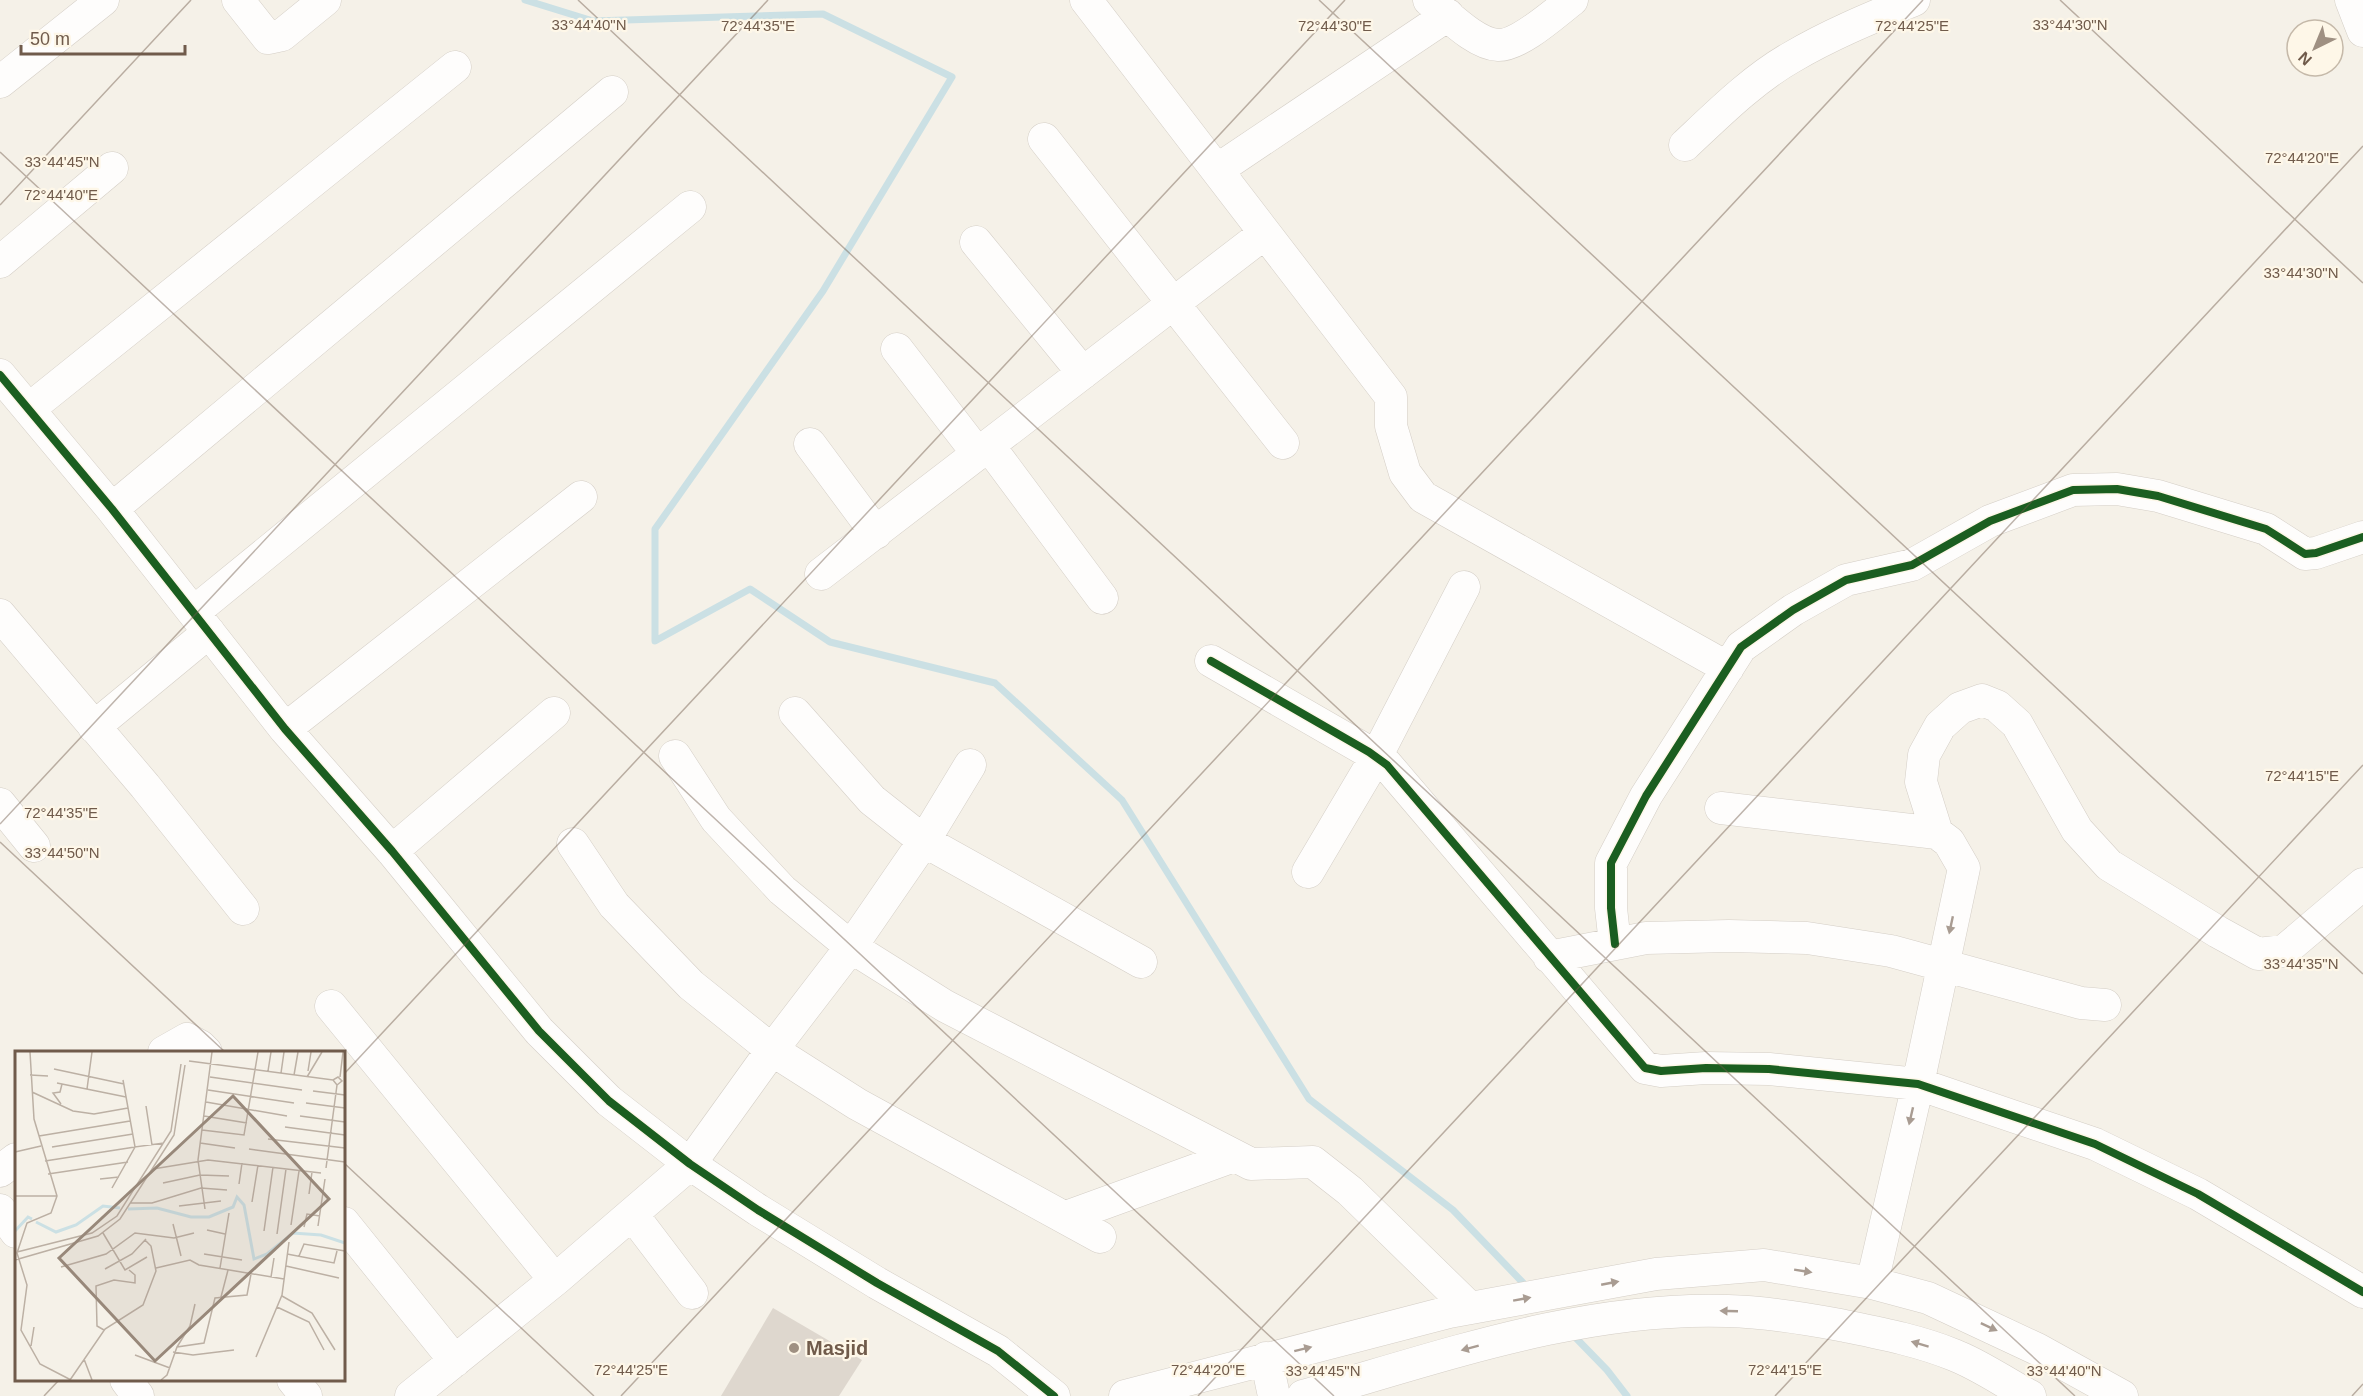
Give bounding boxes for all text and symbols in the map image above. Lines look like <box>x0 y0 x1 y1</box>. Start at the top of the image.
text: 33°44'40"N <box>551 16 627 33</box>
text: 33°44'30"N <box>2032 16 2108 33</box>
text: 72°44'35"E <box>721 17 795 34</box>
text: 72°44'30"E <box>1298 17 1372 34</box>
text: 72°44'25"E <box>1875 17 1949 34</box>
scale bar <box>21 18 184 56</box>
north arrow <box>2285 18 2345 78</box>
text: 50 m <box>30 29 70 49</box>
text: N <box>2295 48 2315 69</box>
text: 72°44'20"E <box>2265 149 2339 166</box>
text: 33°44'45"N <box>24 153 100 170</box>
text: 72°44'40"E <box>24 186 98 203</box>
text: 33°44'30"N <box>2263 264 2339 281</box>
text: 72°44'15"E <box>2265 767 2339 784</box>
text: 72°44'35"E <box>24 804 98 821</box>
text: 33°44'50"N <box>24 844 100 861</box>
one-way arrow <box>1946 916 1955 935</box>
text: 33°44'35"N <box>2263 955 2339 972</box>
inset map <box>15 1051 345 1381</box>
one-way arrow <box>1905 1106 1915 1125</box>
one-way arrow <box>1794 1267 1813 1276</box>
one-way arrow <box>1601 1278 1620 1287</box>
one-way arrow <box>1513 1294 1532 1303</box>
one-way arrow <box>1719 1307 1738 1316</box>
one-way arrow <box>1980 1322 1997 1331</box>
place label: Masjid <box>806 1337 868 1359</box>
one-way arrow <box>1911 1339 1929 1348</box>
marker: Masjid <box>787 1341 801 1355</box>
one-way arrow <box>1294 1343 1312 1353</box>
one-way arrow <box>1461 1344 1479 1354</box>
text: 72°44'25"E <box>594 1361 668 1378</box>
text: 72°44'20"E <box>1171 1361 1245 1378</box>
text: 72°44'15"E <box>1748 1361 1822 1378</box>
text: 33°44'45"N <box>1285 1362 1361 1379</box>
text: 33°44'40"N <box>2026 1362 2102 1379</box>

